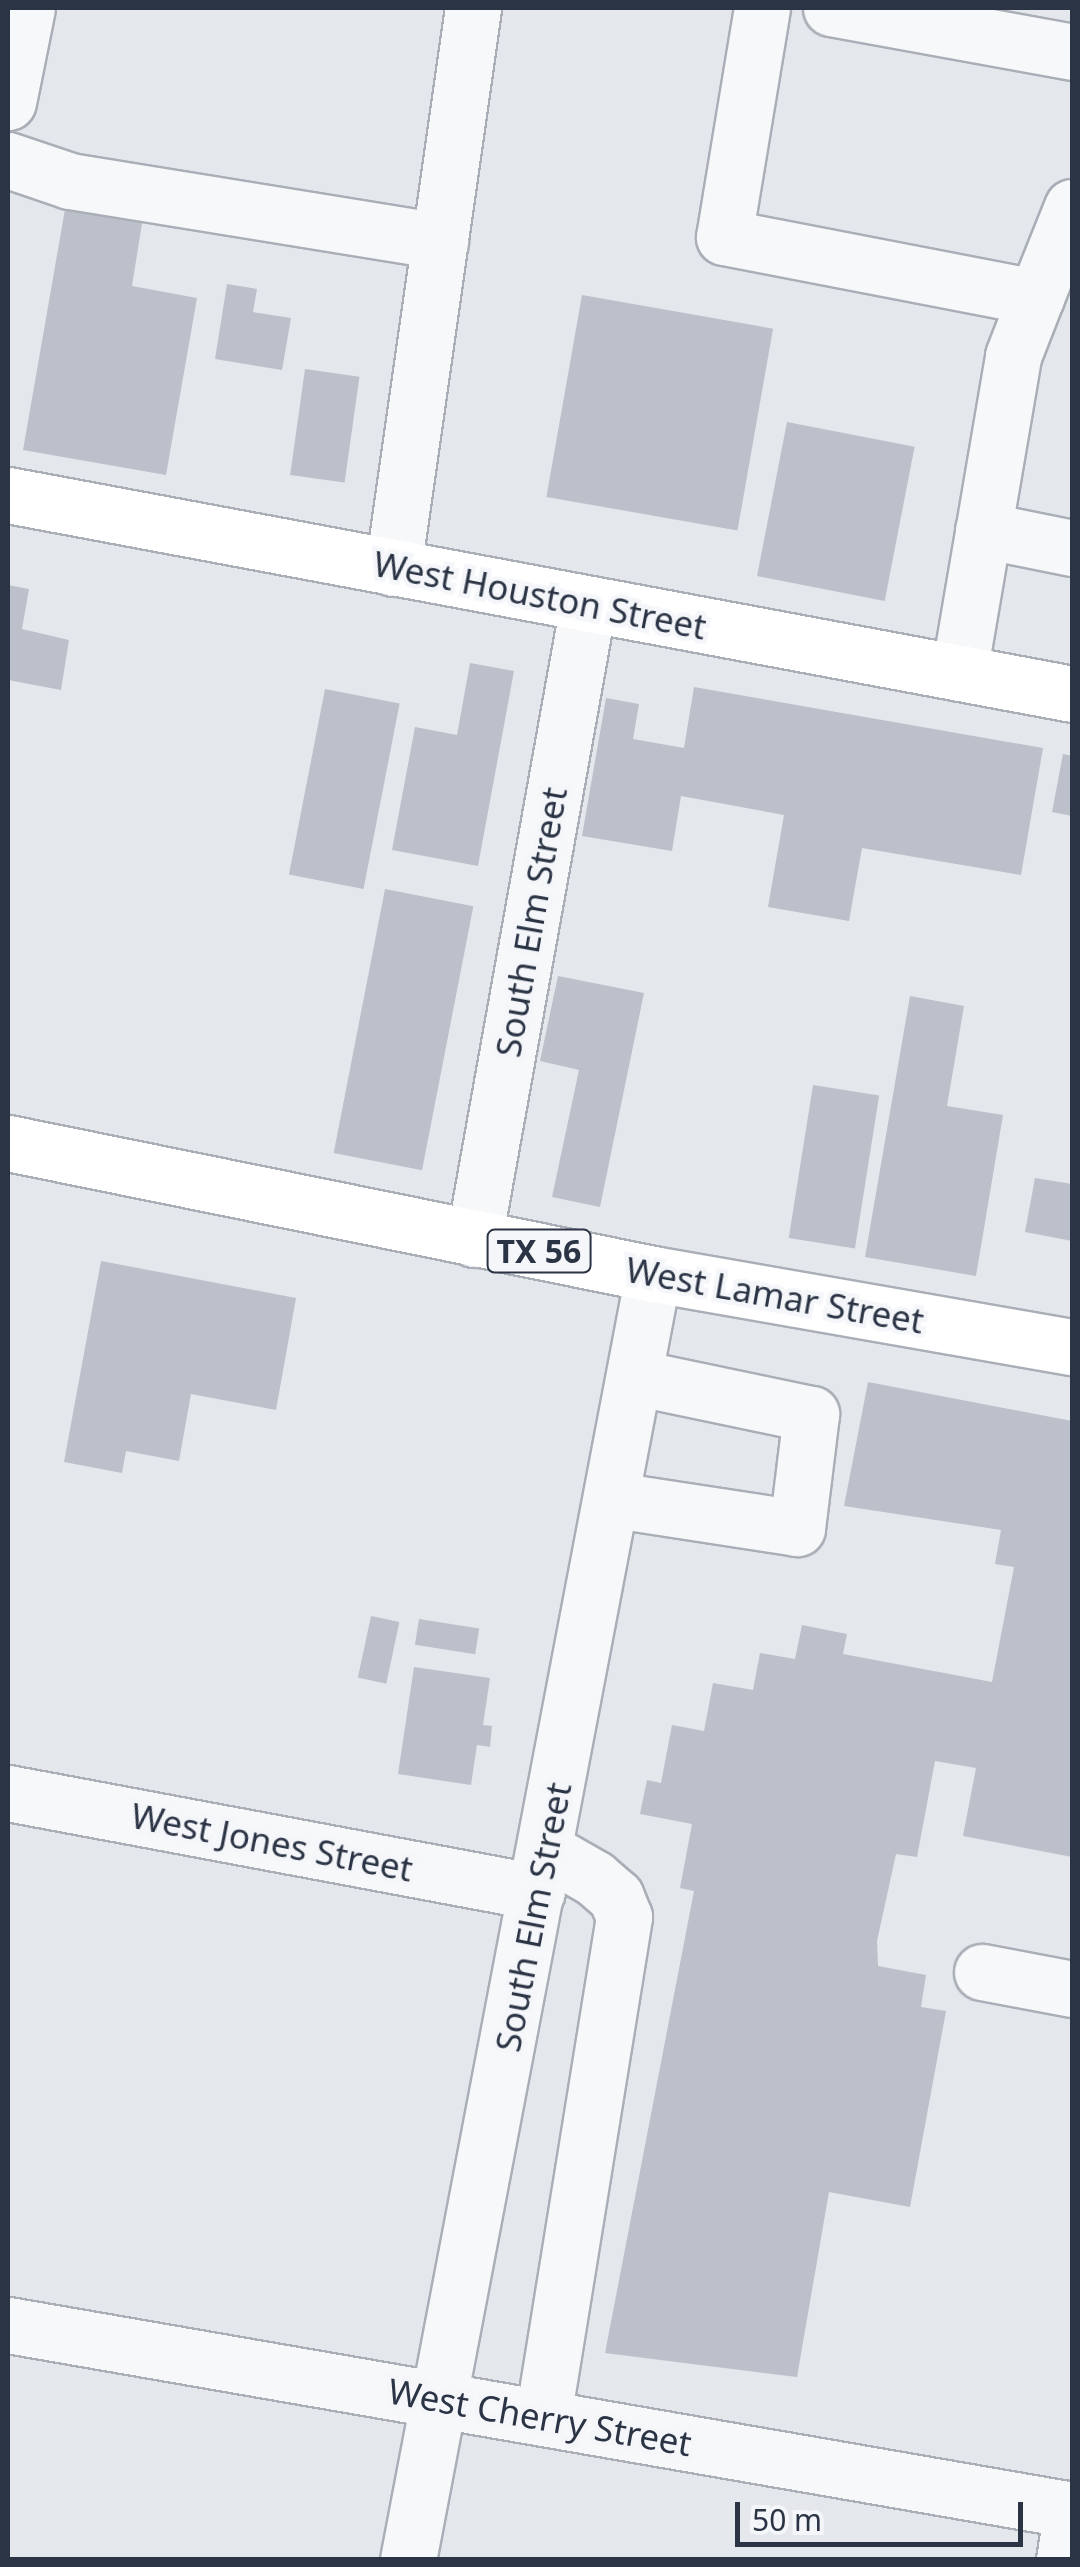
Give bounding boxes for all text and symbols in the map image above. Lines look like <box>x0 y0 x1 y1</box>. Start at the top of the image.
street label: West Houston Street <box>370 542 710 648</box>
street label: South Elm Street <box>487 784 575 1060</box>
road number: TX 56 <box>486 1224 592 1278</box>
street label: West Lamar Street <box>623 1248 927 1342</box>
street label: South Elm Street <box>486 1779 580 2055</box>
street label: West Jones Street <box>128 1794 416 1890</box>
street label: West Cherry Street <box>385 2370 695 2464</box>
scale bar <box>740 2482 1028 2544</box>
text: 50 m <box>752 2499 822 2540</box>

